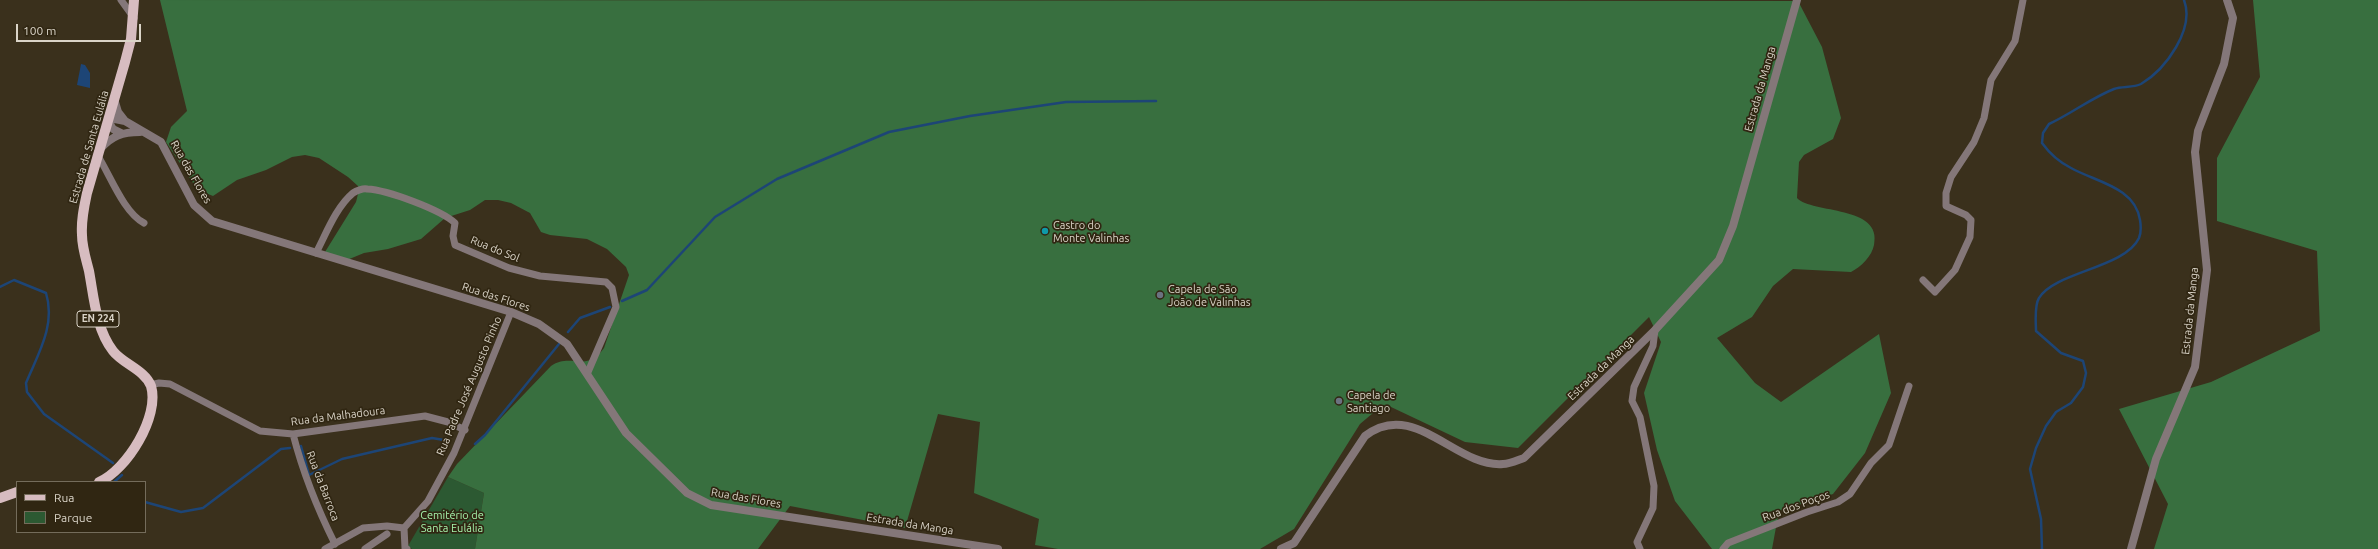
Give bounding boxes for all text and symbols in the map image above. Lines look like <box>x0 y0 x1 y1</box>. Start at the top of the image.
scale bar <box>18 16 143 42</box>
text: 100 m <box>23 24 56 37</box>
street label: Estrada da Manga <box>1742 45 1778 133</box>
street label: Estrada de Santa Eulália <box>67 89 111 205</box>
street label: Rua das Flores <box>168 138 214 206</box>
place label: Castro do Monte Valinhas <box>1053 218 1129 244</box>
marker: Castro do Monte Valinhas <box>1040 226 1050 236</box>
street label: Rua do Sol <box>469 233 521 265</box>
street label: Estrada da Manga <box>2179 267 2201 355</box>
street label: Rua das Flores <box>460 280 532 314</box>
place label: Capela de São João de Valinhas <box>1168 282 1250 308</box>
marker: Capela de São João de Valinhas <box>1155 290 1165 300</box>
road number: EN 224 <box>77 311 119 327</box>
street label: Rua Padre José Augusto Pinho <box>434 314 504 458</box>
street label: Estrada da Manga <box>1565 333 1637 403</box>
place label: Capela de Santiago <box>1347 388 1395 414</box>
marker: Capela de Santiago <box>1334 396 1344 406</box>
street label: Rua da Malhadoura <box>290 404 386 428</box>
street label: Rua da Barroca <box>304 449 342 523</box>
legend <box>16 481 146 533</box>
street label: Rua das Flores <box>710 485 782 511</box>
street label: Rua dos Poços <box>1761 488 1831 524</box>
text: Rua <box>54 491 75 504</box>
park label: Cemitério de Santa Eulália <box>420 508 484 534</box>
text: Parque <box>54 511 92 524</box>
street label: Estrada da Manga <box>866 511 954 537</box>

